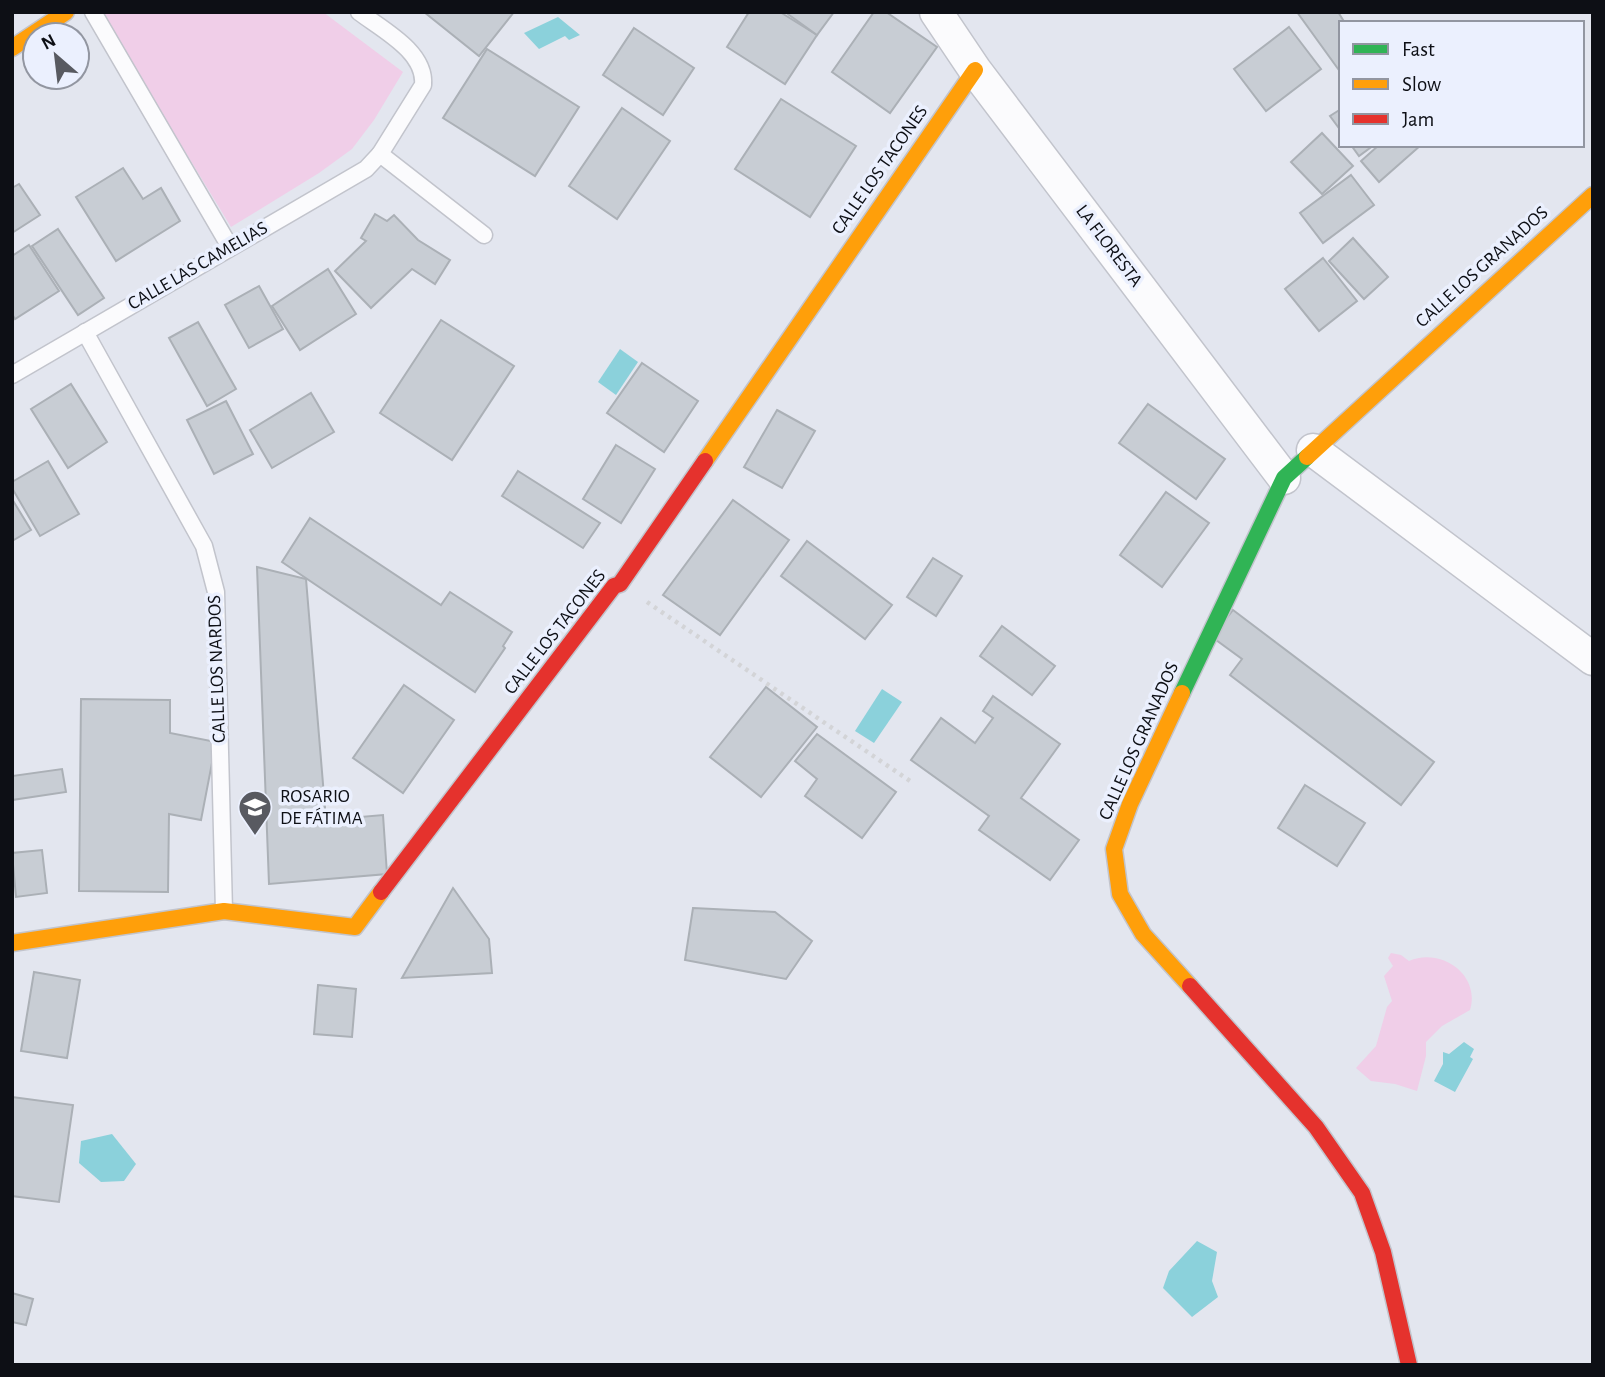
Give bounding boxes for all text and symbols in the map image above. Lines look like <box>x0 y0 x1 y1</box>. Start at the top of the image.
north arrow <box>21 21 91 91</box>
legend <box>1339 21 1584 147</box>
text: N <box>38 31 59 54</box>
text: Fast <box>1402 39 1435 60</box>
text: Slow <box>1402 74 1441 95</box>
street label: CALLE LOS TACONES <box>829 102 931 238</box>
text: Jam <box>1402 109 1434 130</box>
street label: LA FLORESTA <box>1072 201 1146 291</box>
street label: CALLE LOS GRANADOS <box>1412 203 1552 331</box>
street label: CALLE LAS CAMELIAS <box>125 218 271 314</box>
street label: CALLE LOS TACONES <box>501 566 609 698</box>
street label: CALLE LOS NARDOS <box>205 595 229 743</box>
street label: CALLE LOS GRANADOS <box>1096 659 1182 823</box>
place label: ROSARIO DE FÁTIMA <box>280 787 363 828</box>
school or university icon: ROSARIO DE FÁTIMA <box>236 788 274 837</box>

